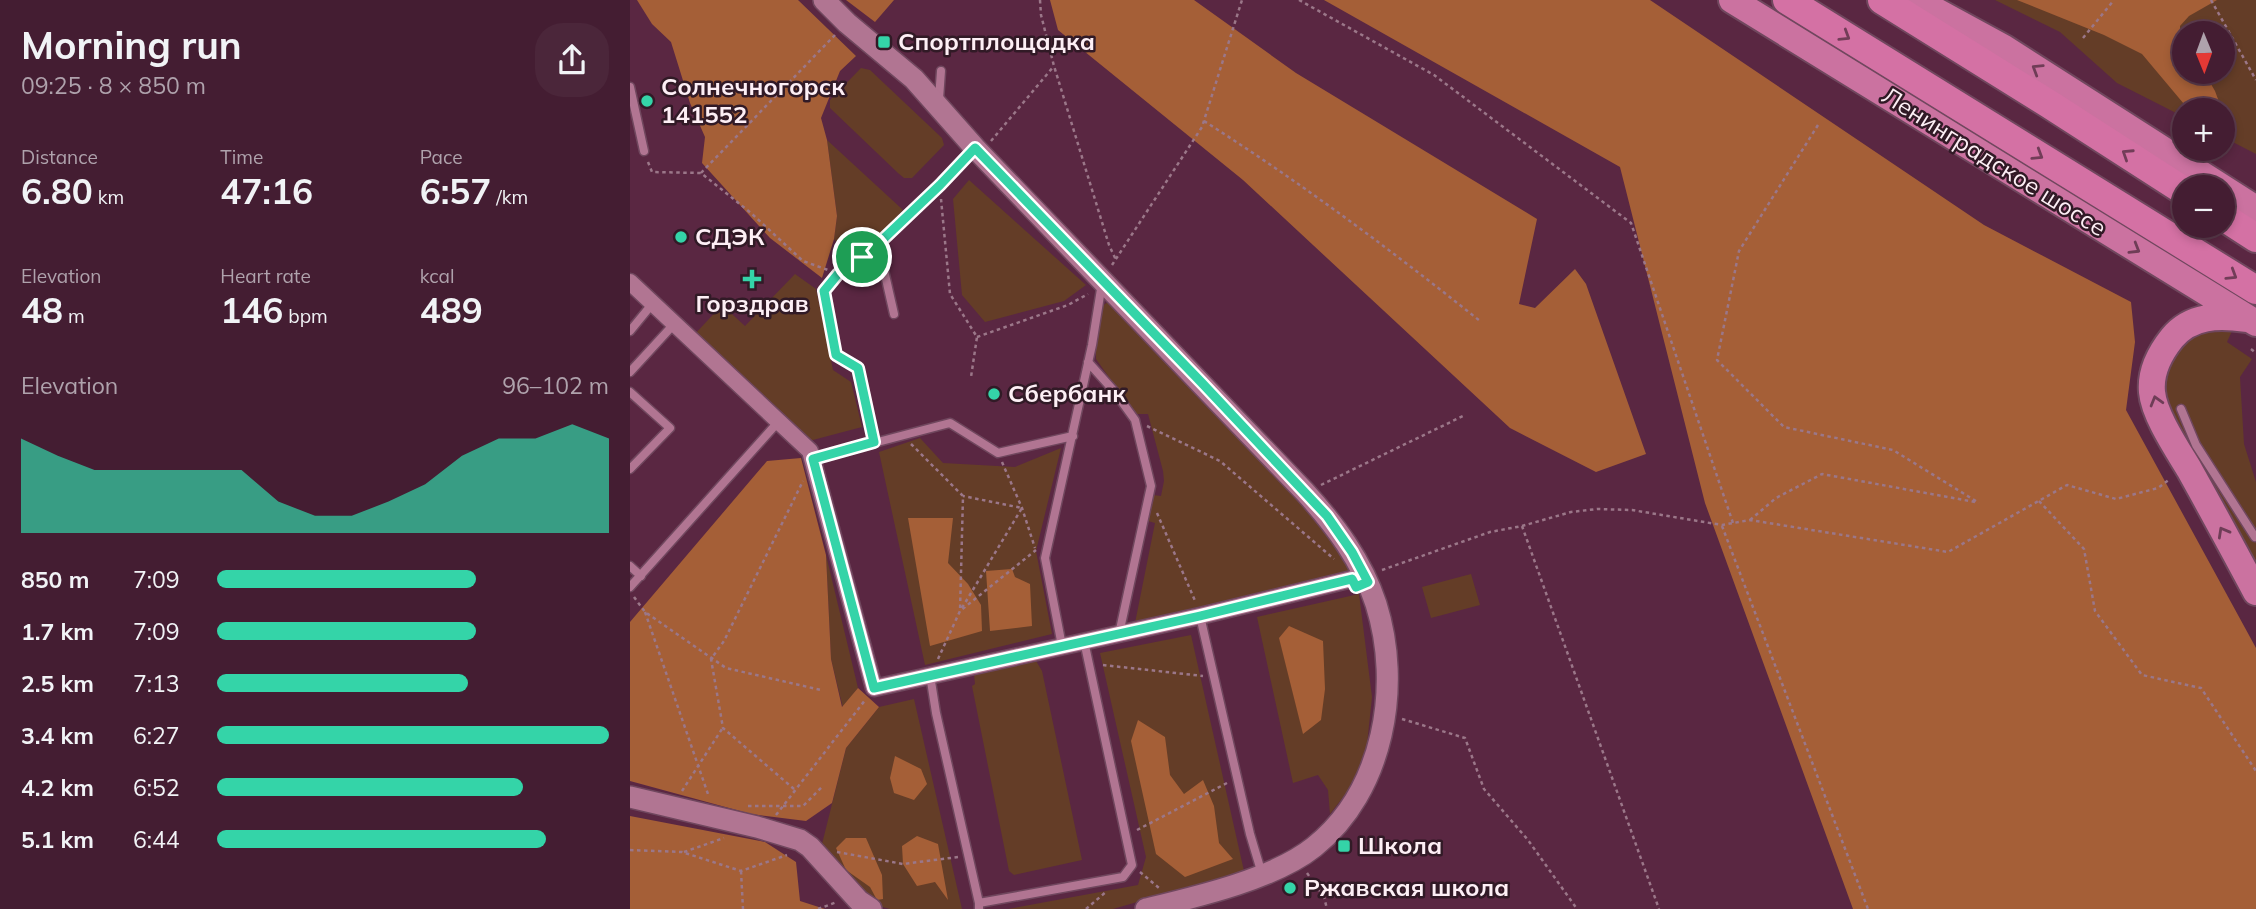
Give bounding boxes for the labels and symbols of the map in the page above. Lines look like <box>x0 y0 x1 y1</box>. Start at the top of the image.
north arrow <box>2172 21 2235 84</box>
place label: Спортплощадка <box>898 26 1095 56</box>
one-way arrow <box>1837 27 1850 40</box>
marker: Спортплощадка <box>876 34 892 50</box>
one-way arrow <box>2032 65 2045 77</box>
place label: Солнечногорск 141552 <box>661 71 845 129</box>
street label: Ленинградское шоссе <box>1877 80 2112 242</box>
marker: Солнечногорск 141552 <box>639 93 655 109</box>
one-way arrow <box>2031 147 2044 160</box>
one-way arrow <box>2121 149 2134 162</box>
place label: СДЭК <box>695 221 765 251</box>
pin <box>832 227 892 287</box>
marker: СДЭК <box>673 229 689 245</box>
one-way arrow <box>2128 241 2141 254</box>
one-way arrow <box>2224 267 2237 280</box>
marker: Горздрав <box>744 271 760 287</box>
place label: Горздрав <box>695 288 809 318</box>
place label: Сбербанк <box>1008 378 1126 408</box>
marker: Сбербанк <box>986 386 1002 402</box>
one-way arrow <box>2149 396 2164 408</box>
one-way arrow <box>2218 527 2231 539</box>
place label: Школа <box>1358 830 1442 860</box>
marker: Школа <box>1336 838 1352 854</box>
place label: Ржавская школа <box>1304 872 1509 902</box>
marker: Ржавская школа <box>1282 880 1298 896</box>

